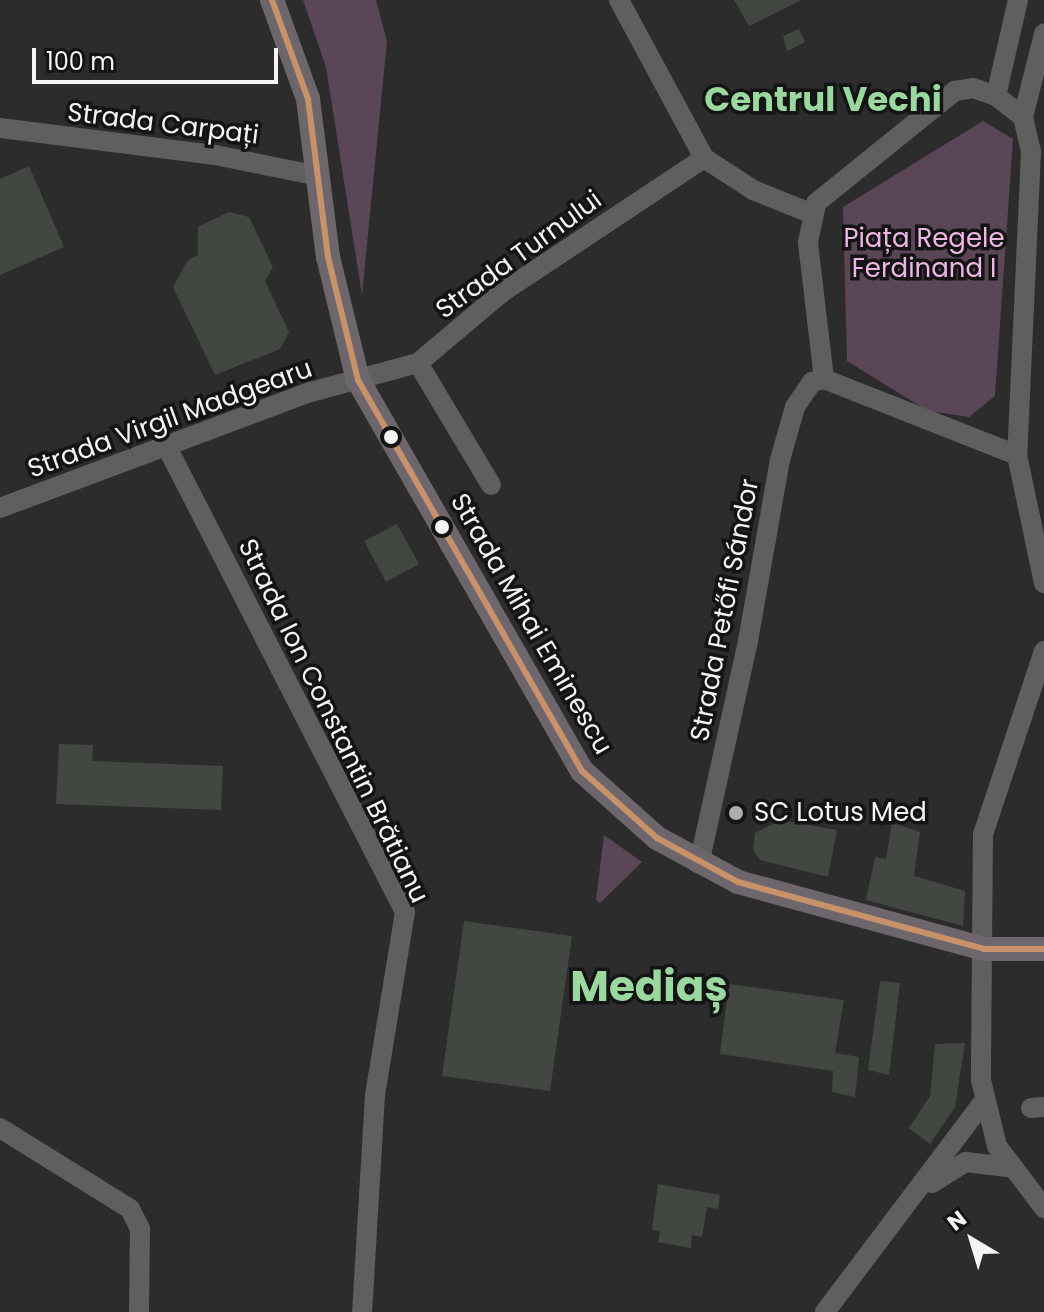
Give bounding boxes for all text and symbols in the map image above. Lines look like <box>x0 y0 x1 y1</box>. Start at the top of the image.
scale bar <box>36 32 282 82</box>
text: 100 m <box>46 45 115 78</box>
district label: Centrul Vechi <box>704 80 942 120</box>
street label: Strada Carpați <box>66 97 260 151</box>
street label: Strada Turnului <box>430 184 608 326</box>
park label: Piața Regele Ferdinand I <box>843 223 1005 284</box>
street label: Strada Virgil Madgearu <box>24 353 316 485</box>
unlabelled marker <box>383 429 399 445</box>
street label: Strada Petőfi Sándor <box>684 476 766 744</box>
street label: Strada Mihai Eminescu <box>444 488 618 760</box>
unlabelled marker <box>434 519 450 535</box>
street label: Strada Ion Constantin Brătianu <box>231 534 435 908</box>
place label: SC Lotus Med <box>754 797 927 829</box>
marker: SC Lotus Med <box>725 802 747 824</box>
district label: Mediaș <box>570 962 728 1012</box>
north arrow <box>932 1200 1012 1280</box>
text: N <box>941 1203 973 1238</box>

